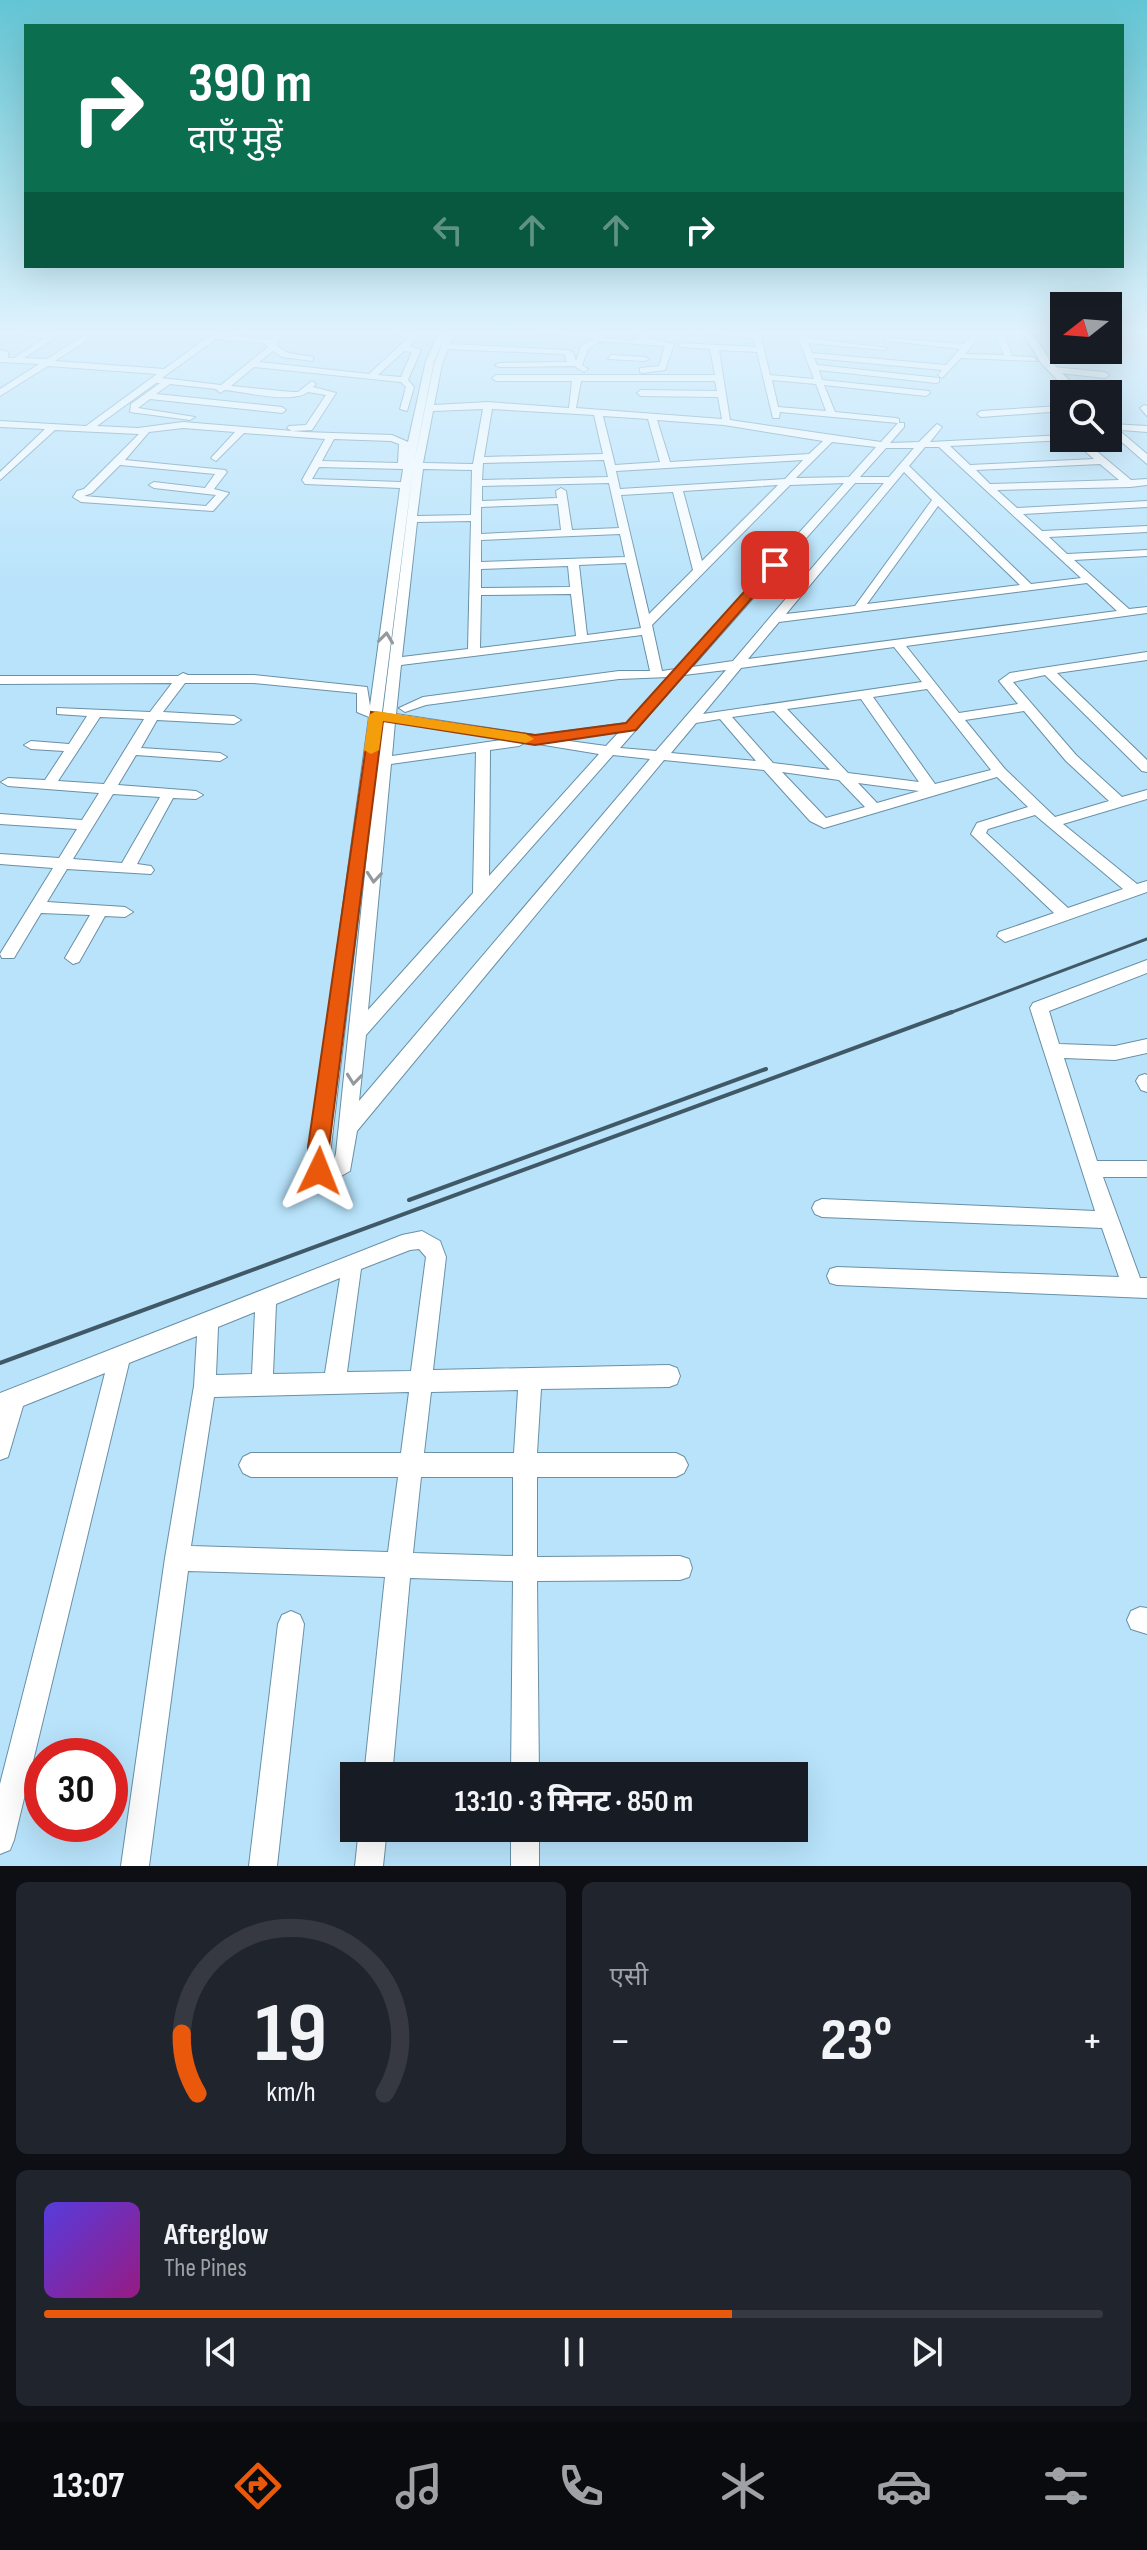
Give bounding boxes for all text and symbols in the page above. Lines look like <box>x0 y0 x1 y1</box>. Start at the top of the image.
text: 390 m <box>188 51 312 118</box>
icon: right <box>56 56 160 160</box>
text: दाएँ मुड़ें <box>188 119 283 162</box>
icon: left <box>426 208 470 252</box>
icon: ahead <box>510 208 554 252</box>
icon: ahead <box>594 208 638 252</box>
icon: right <box>678 208 722 252</box>
north arrow <box>1050 292 1122 364</box>
map controls <box>1050 292 1122 452</box>
button: search <box>1050 380 1122 452</box>
pin <box>741 531 809 599</box>
icon: arrive <box>753 543 797 587</box>
one-way arrow <box>377 631 394 644</box>
one-way arrow <box>365 871 382 884</box>
one-way arrow <box>345 1073 362 1086</box>
position arrow <box>277 1129 361 1213</box>
speed limit sign: 30 <box>24 1738 128 1842</box>
text: 13:10 · 3 मिनट · 850 m <box>455 1784 693 1820</box>
text: एसी <box>610 1962 648 1993</box>
text: 19 <box>255 1985 327 2085</box>
text: 23° <box>820 2005 892 2077</box>
text: − <box>610 2015 631 2068</box>
text: + <box>1081 2015 1103 2068</box>
text: km/h <box>266 2075 315 2110</box>
text: Afterglow <box>164 2217 269 2253</box>
text: The Pines <box>164 2253 247 2284</box>
icon: previous <box>199 2330 243 2374</box>
icon: pause <box>552 2330 596 2374</box>
icon: next <box>905 2330 949 2374</box>
icon: directions <box>230 2458 286 2514</box>
icon: music <box>391 2458 447 2514</box>
icon: phone <box>553 2458 609 2514</box>
icon: climate <box>715 2458 771 2514</box>
icon: car <box>876 2458 932 2514</box>
icon: filters <box>1038 2458 1094 2514</box>
text: 13:07 <box>53 2465 124 2508</box>

